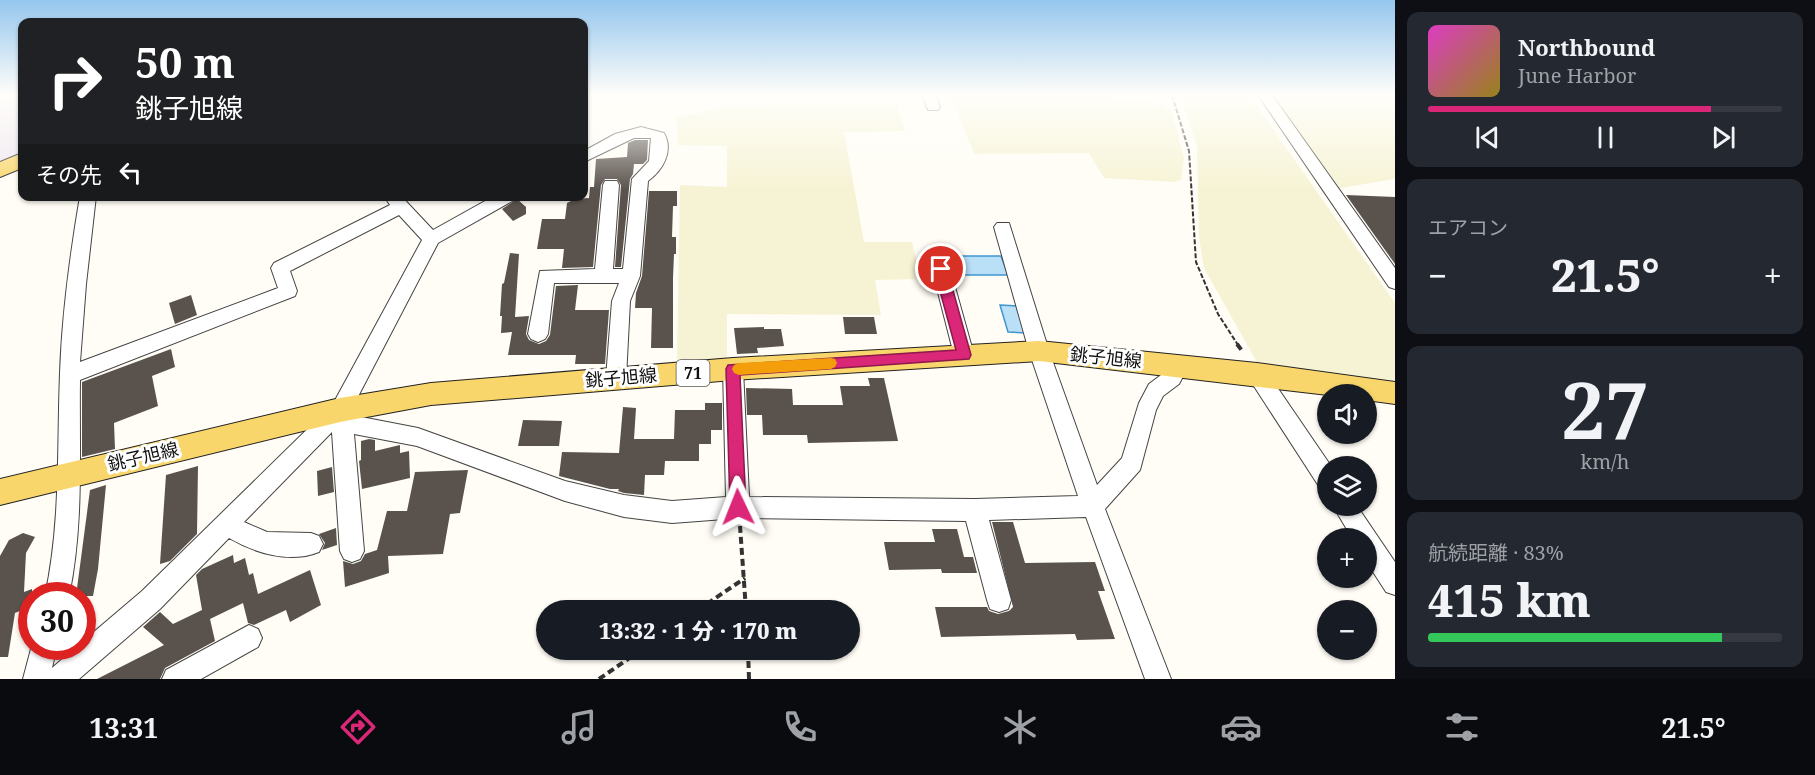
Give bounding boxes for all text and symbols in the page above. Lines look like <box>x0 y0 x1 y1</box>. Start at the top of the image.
text: Northbound <box>1518 32 1655 62</box>
text: 50 m <box>135 33 235 90</box>
icon: right <box>36 42 114 120</box>
text: June Harbor <box>1518 62 1636 89</box>
text: 銚子旭線 <box>135 89 243 126</box>
icon: previous <box>1471 121 1504 154</box>
icon: pause <box>1589 121 1622 154</box>
icon: next <box>1707 121 1740 154</box>
icon: left <box>114 156 147 189</box>
text: その先 <box>36 159 102 189</box>
text: エアコン <box>1428 214 1508 241</box>
pin <box>915 243 966 294</box>
text: 21.5° <box>1551 244 1660 305</box>
icon: arrive <box>924 252 957 285</box>
text: − <box>1428 253 1447 298</box>
text: + <box>1764 253 1782 298</box>
street label: 銚子旭線 <box>1069 341 1143 373</box>
text: 27 <box>1561 356 1649 462</box>
road number: 71 <box>676 360 710 386</box>
street label: 銚子旭線 <box>584 362 658 392</box>
map controls <box>1317 384 1377 660</box>
button: sound <box>1317 384 1377 444</box>
street label: 銚子旭線 <box>105 436 181 476</box>
text: km/h <box>1580 448 1630 475</box>
button: layers <box>1317 456 1377 516</box>
position arrow <box>706 475 770 539</box>
button: + <box>1317 528 1377 588</box>
text: 航続距離 · 83% <box>1428 539 1564 566</box>
text: 415 km <box>1428 569 1591 630</box>
speed limit sign: 30 <box>18 582 96 660</box>
button: − <box>1317 600 1377 660</box>
text: 13:32 · 1 分 · 170 m <box>599 615 797 645</box>
icon: directions <box>337 706 379 748</box>
icon: music <box>558 706 600 748</box>
icon: phone <box>779 706 821 748</box>
icon: climate <box>999 706 1041 748</box>
icon: car <box>1220 706 1262 748</box>
icon: filters <box>1441 706 1483 748</box>
text: 13:31 <box>89 709 159 746</box>
text: 21.5° <box>1661 709 1726 746</box>

